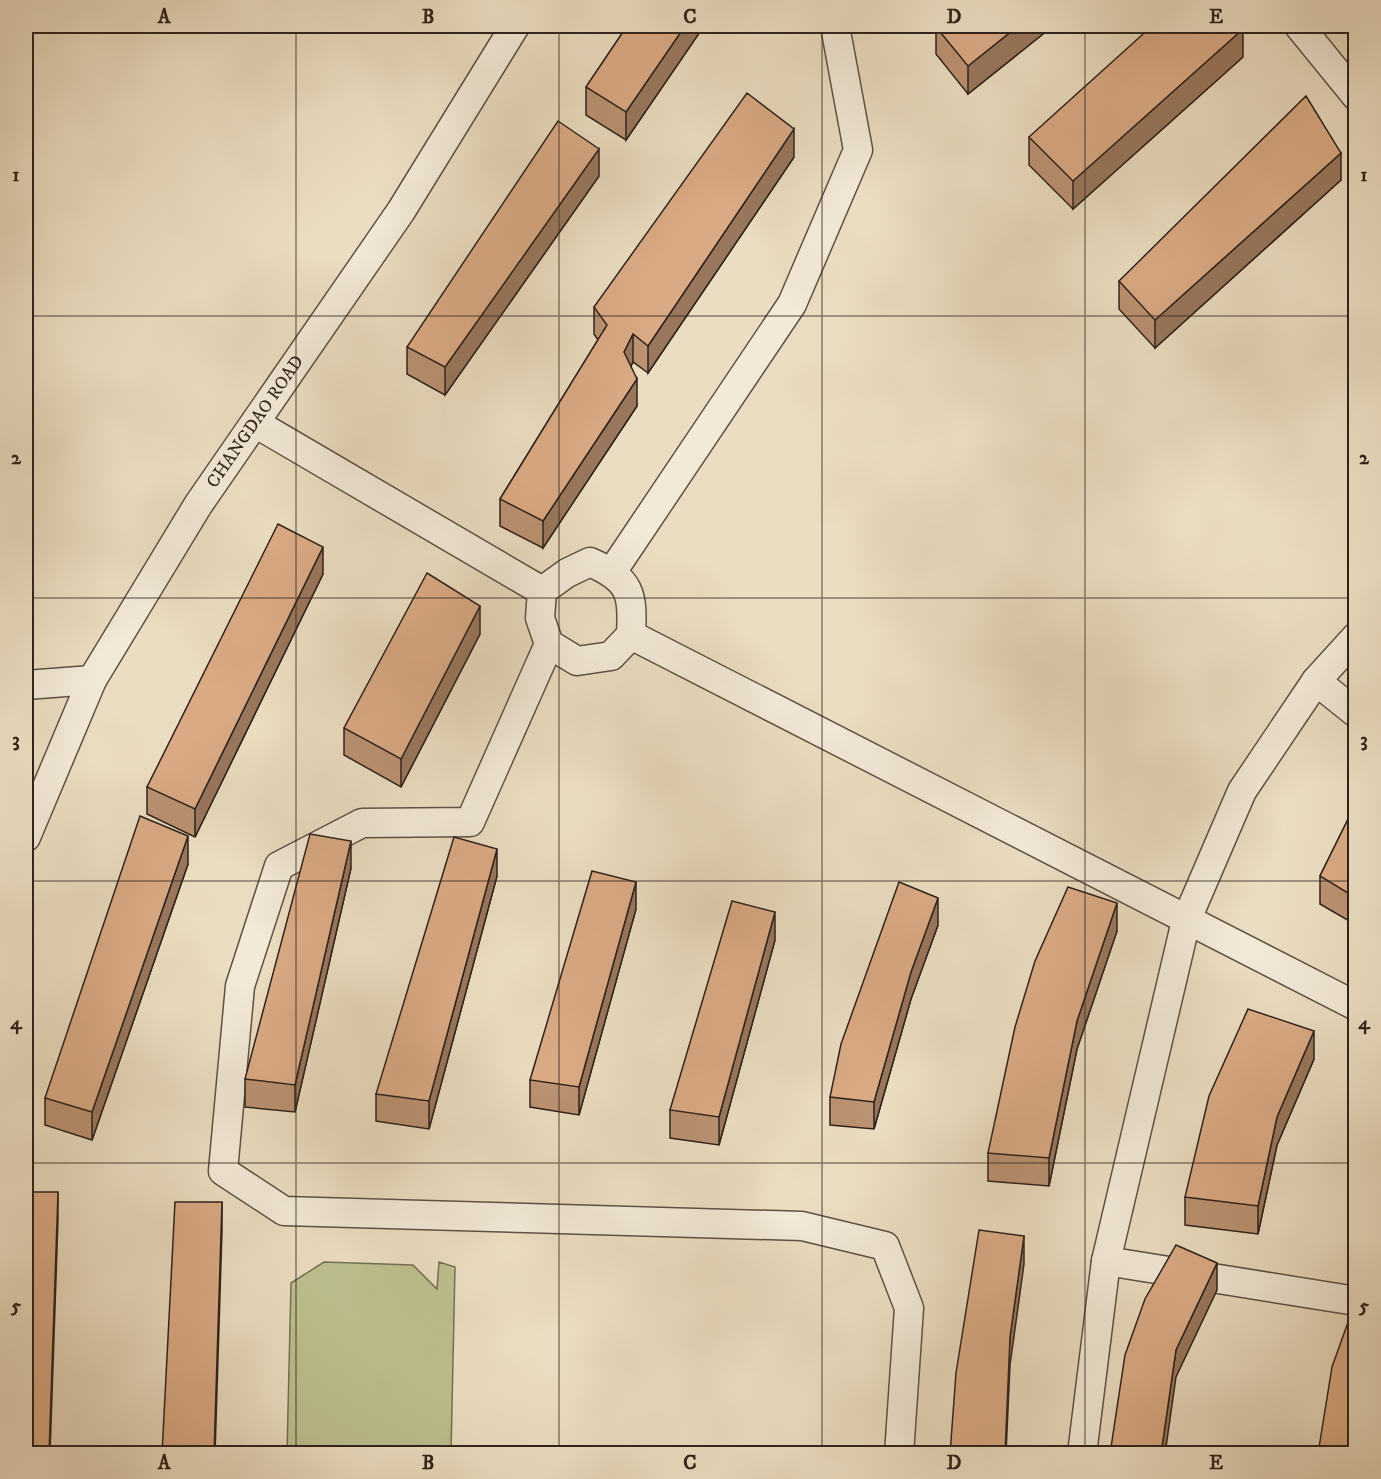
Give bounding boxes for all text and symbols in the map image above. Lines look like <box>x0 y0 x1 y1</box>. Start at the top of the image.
text: A <box>157 5 172 30</box>
text: B <box>422 5 434 30</box>
text: C <box>683 5 697 30</box>
text: D <box>947 5 962 30</box>
text: E <box>1209 5 1223 30</box>
text: 1 <box>12 163 20 188</box>
text: 1 <box>1360 163 1368 188</box>
street label: CHANGDAO ROAD <box>202 351 309 492</box>
text: 2 <box>11 446 22 471</box>
text: 2 <box>1359 446 1370 471</box>
text: 3 <box>12 728 20 753</box>
text: 3 <box>1360 728 1368 753</box>
text: 4 <box>10 1011 23 1036</box>
text: 4 <box>1358 1011 1371 1036</box>
text: 5 <box>10 1294 21 1319</box>
text: 5 <box>1358 1294 1369 1319</box>
text: A <box>157 1451 172 1476</box>
text: B <box>422 1451 434 1476</box>
text: C <box>683 1451 697 1476</box>
text: D <box>947 1451 962 1476</box>
text: E <box>1209 1451 1223 1476</box>

